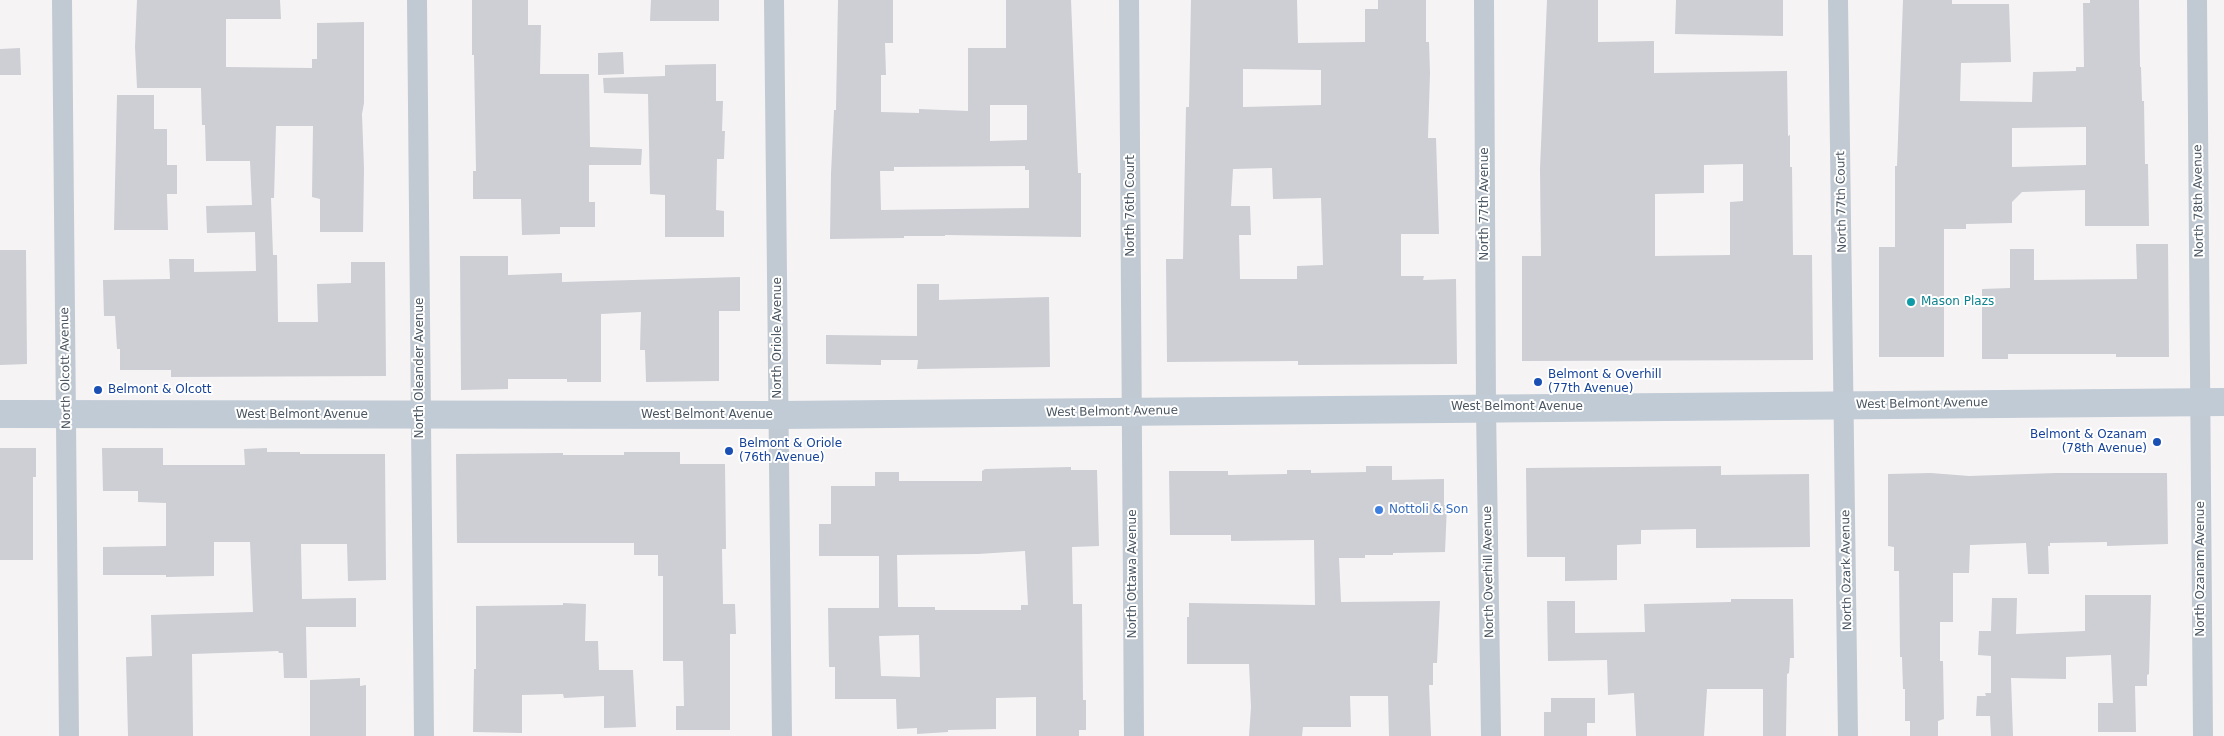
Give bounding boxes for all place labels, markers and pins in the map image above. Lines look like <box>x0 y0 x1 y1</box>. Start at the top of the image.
place label: Mason Plazs <box>1921 295 1994 309</box>
marker: Mason Plazs <box>1905 296 1917 308</box>
place label: Belmont & Overhill (77th Avenue) <box>1548 368 1662 396</box>
marker: Belmont & Overhill (77th Avenue) <box>1532 376 1544 388</box>
place label: Belmont & Olcott <box>108 383 211 397</box>
marker: Belmont & Olcott <box>92 384 104 396</box>
place label: Belmont & Ozanam (78th Avenue) <box>2030 428 2147 456</box>
marker: Belmont & Ozanam (78th Avenue) <box>2151 436 2163 448</box>
place label: Belmont & Oriole (76th Avenue) <box>739 437 842 465</box>
marker: Belmont & Oriole (76th Avenue) <box>723 445 735 457</box>
place label: Nottoli & Son <box>1389 503 1468 517</box>
marker: Nottoli & Son <box>1373 504 1385 516</box>

